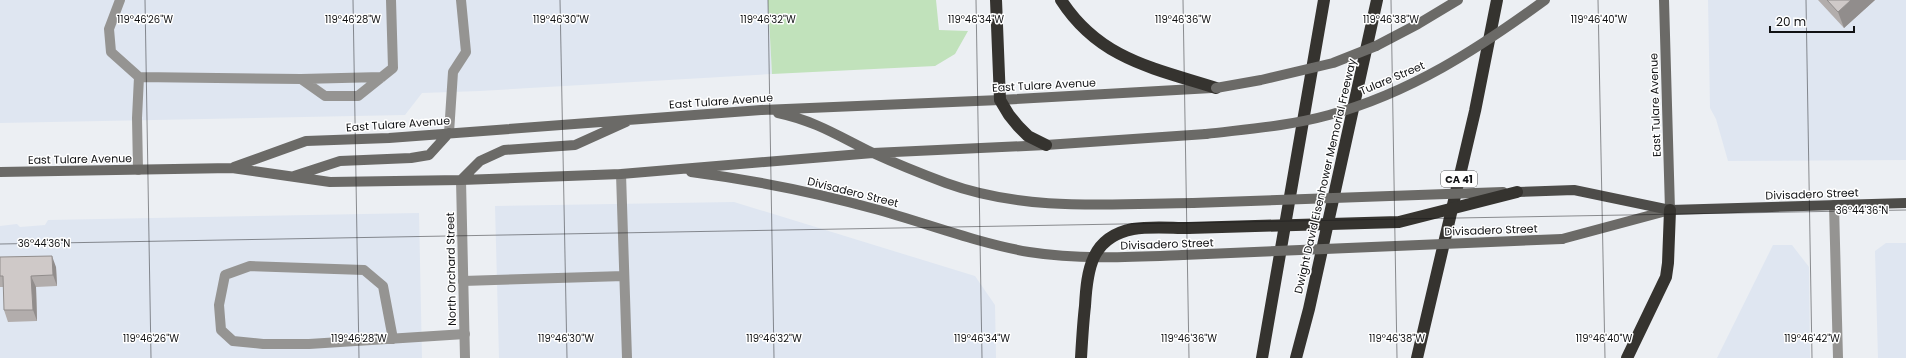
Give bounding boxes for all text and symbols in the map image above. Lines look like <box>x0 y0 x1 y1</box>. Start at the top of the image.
scale bar <box>1770 8 1854 34</box>
text: 119°46'26"W <box>117 12 173 27</box>
text: 119°46'28"W <box>325 12 381 27</box>
text: 119°46'30"W <box>533 12 589 27</box>
text: 119°46'32"W <box>740 12 796 27</box>
text: 119°46'34"W <box>948 12 1004 27</box>
text: 119°46'36"W <box>1155 12 1211 27</box>
text: 119°46'38"W <box>1363 12 1419 27</box>
text: 119°46'40"W <box>1571 12 1627 27</box>
text: 20 m <box>1776 13 1806 30</box>
street label: East Tulare Avenue <box>1645 53 1665 157</box>
street label: Dwight David Eisenhower Memorial Freeway <box>1290 56 1360 295</box>
street label: Tulare Street <box>1357 57 1427 99</box>
street label: East Tulare Avenue <box>992 74 1097 96</box>
street label: East Tulare Avenue <box>669 89 774 113</box>
street label: East Tulare Avenue <box>346 112 451 136</box>
street label: East Tulare Avenue <box>28 150 132 168</box>
road number: CA 41 <box>1441 171 1477 187</box>
street label: Divisadero Street <box>806 173 900 211</box>
street label: Divisadero Street <box>1765 184 1859 204</box>
text: 36°44'36"N <box>1836 203 1888 218</box>
street label: North Orchard Street <box>442 212 460 326</box>
street label: Divisadero Street <box>1444 220 1538 240</box>
street label: Divisadero Street <box>1120 234 1214 254</box>
text: 36°44'36"N <box>18 236 70 251</box>
text: 119°46'26"W <box>123 331 179 346</box>
text: 119°46'28"W <box>331 331 387 346</box>
text: 119°46'30"W <box>538 331 594 346</box>
text: 119°46'32"W <box>746 331 802 346</box>
text: 119°46'34"W <box>954 331 1010 346</box>
text: 119°46'36"W <box>1161 331 1217 346</box>
text: 119°46'38"W <box>1369 331 1425 346</box>
text: 119°46'40"W <box>1576 331 1632 346</box>
text: 119°46'42"W <box>1784 331 1840 346</box>

